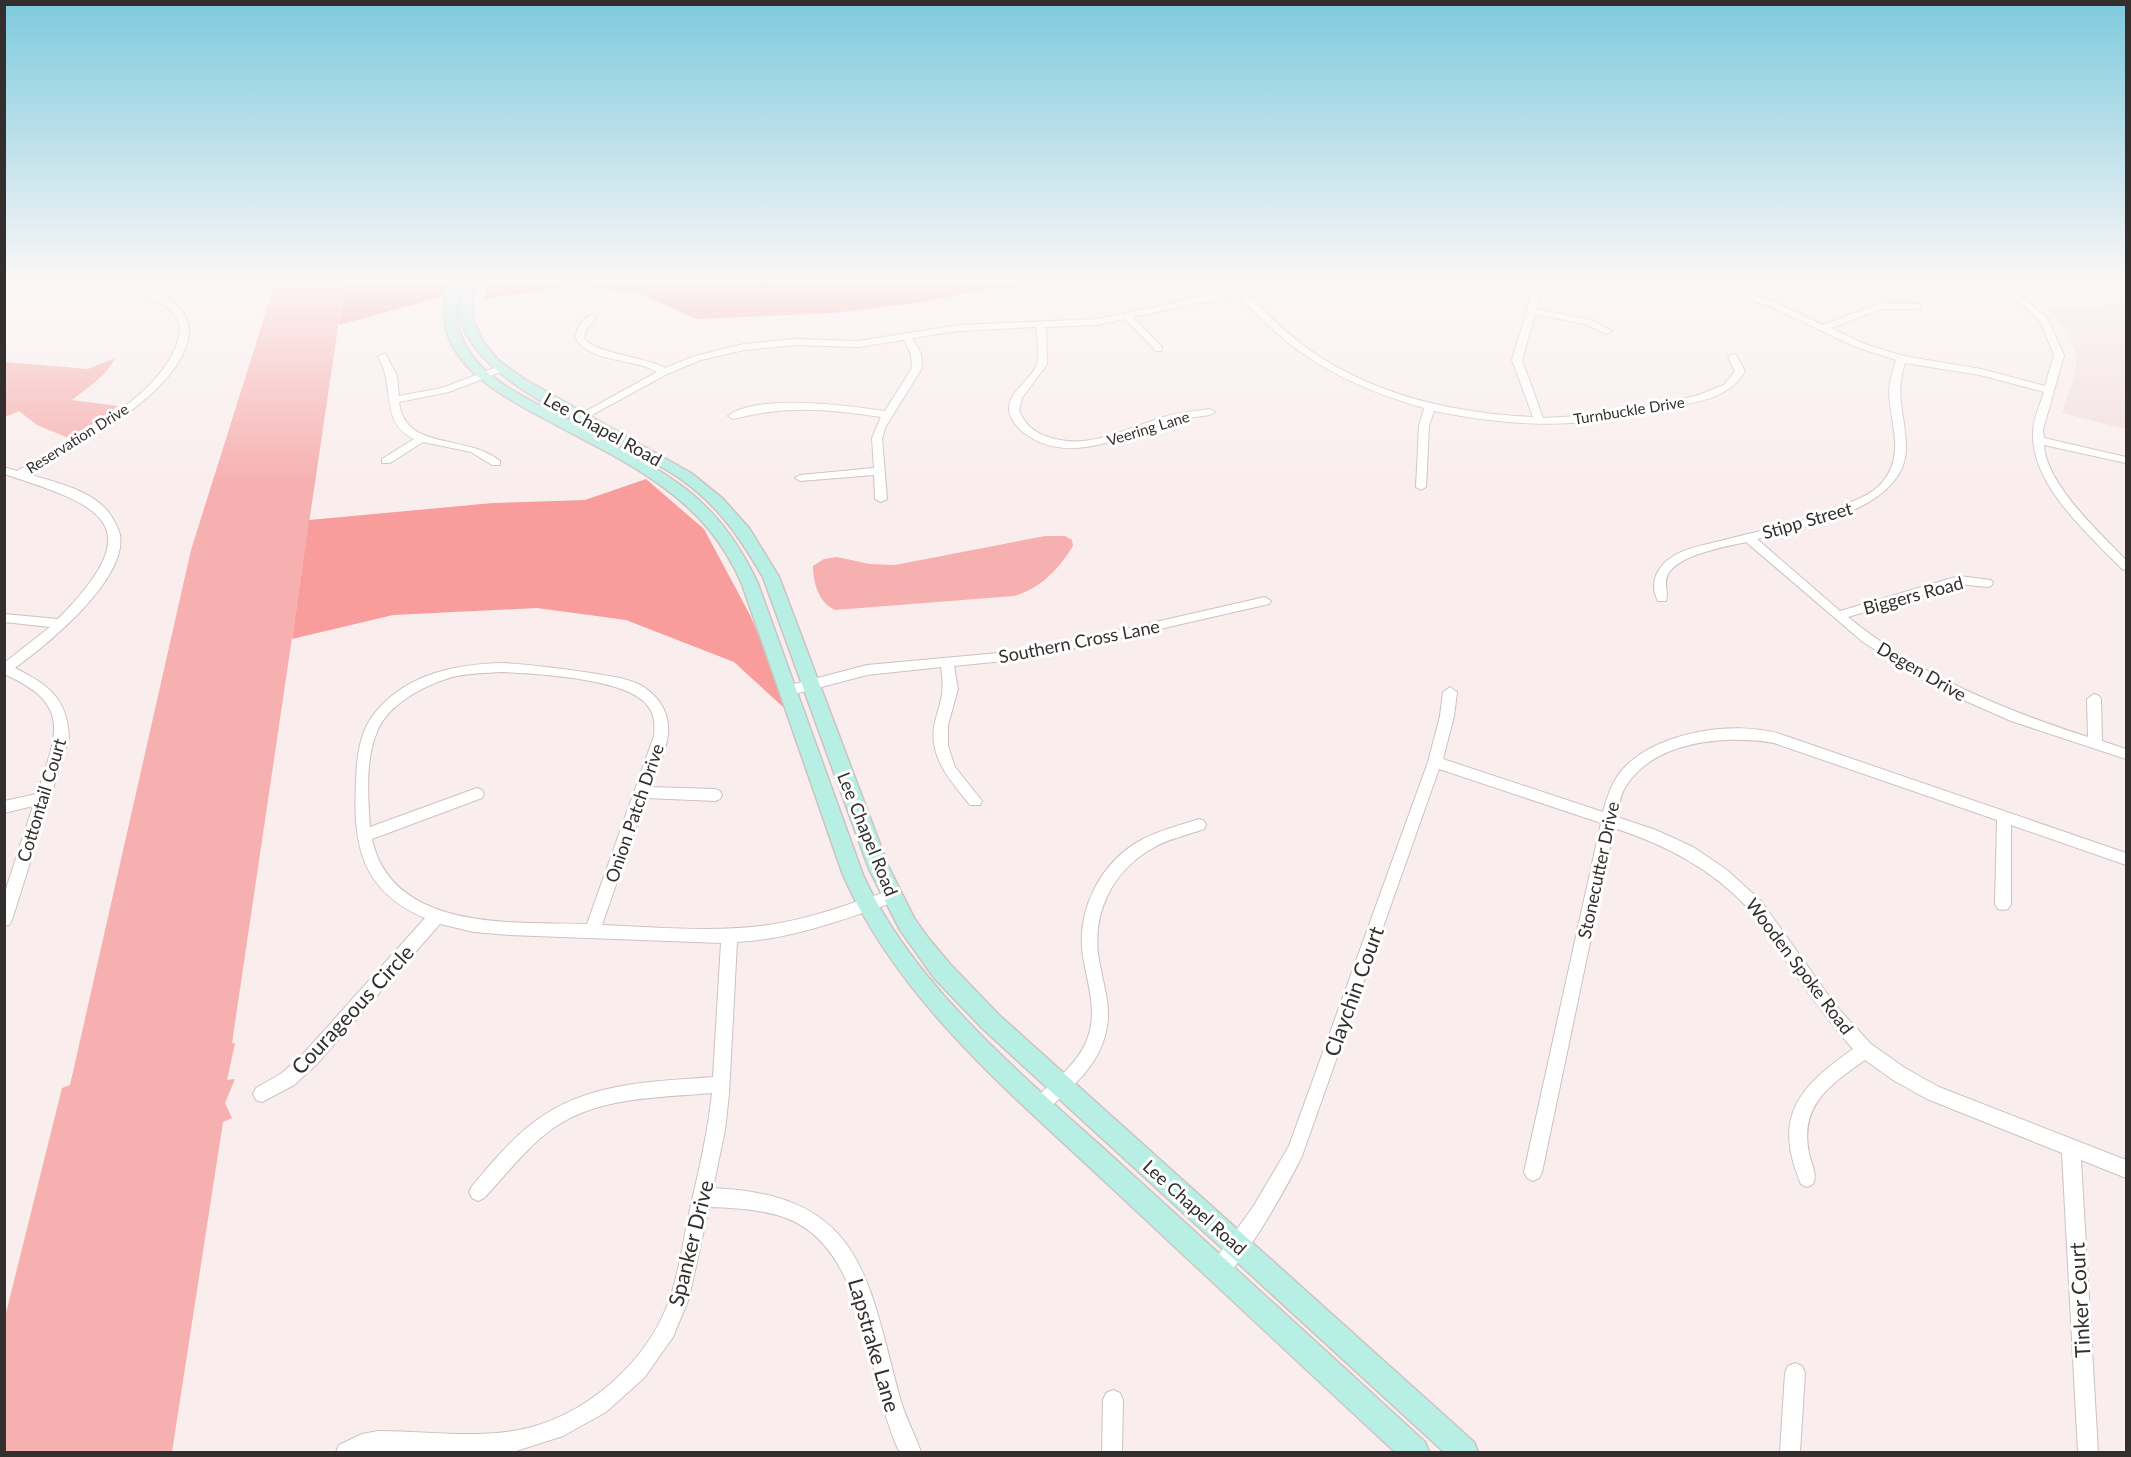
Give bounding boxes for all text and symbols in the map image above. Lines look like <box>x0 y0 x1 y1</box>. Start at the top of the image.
street label: Lee Chapel Road <box>540 387 666 471</box>
street label: Turnbuckle Drive <box>1572 392 1686 428</box>
street label: Reservation Drive <box>22 399 132 477</box>
street label: Veering Lane <box>1105 407 1192 449</box>
street label: Stipp Street <box>1759 497 1855 543</box>
street label: Biggers Road <box>1861 571 1965 619</box>
street label: Southern Cross Lane <box>997 615 1161 667</box>
street label: Degen Drive <box>1873 637 1971 705</box>
street label: Cottontail Court <box>12 735 70 864</box>
street label: Onion Patch Drive <box>600 741 668 885</box>
street label: Lee Chapel Road <box>833 769 903 899</box>
street label: Stonecutter Drive <box>1573 799 1623 941</box>
street label: Wooden Spoke Road <box>1742 894 1858 1038</box>
street label: Claychin Court <box>1318 922 1388 1059</box>
street label: Courageous Circle <box>286 939 418 1079</box>
street label: Lee Chapel Road <box>1139 1155 1251 1259</box>
street label: Spanker Drive <box>662 1177 718 1309</box>
street label: Tinker Court <box>2063 1241 2095 1358</box>
street label: Lapstrake Lane <box>844 1275 906 1415</box>

